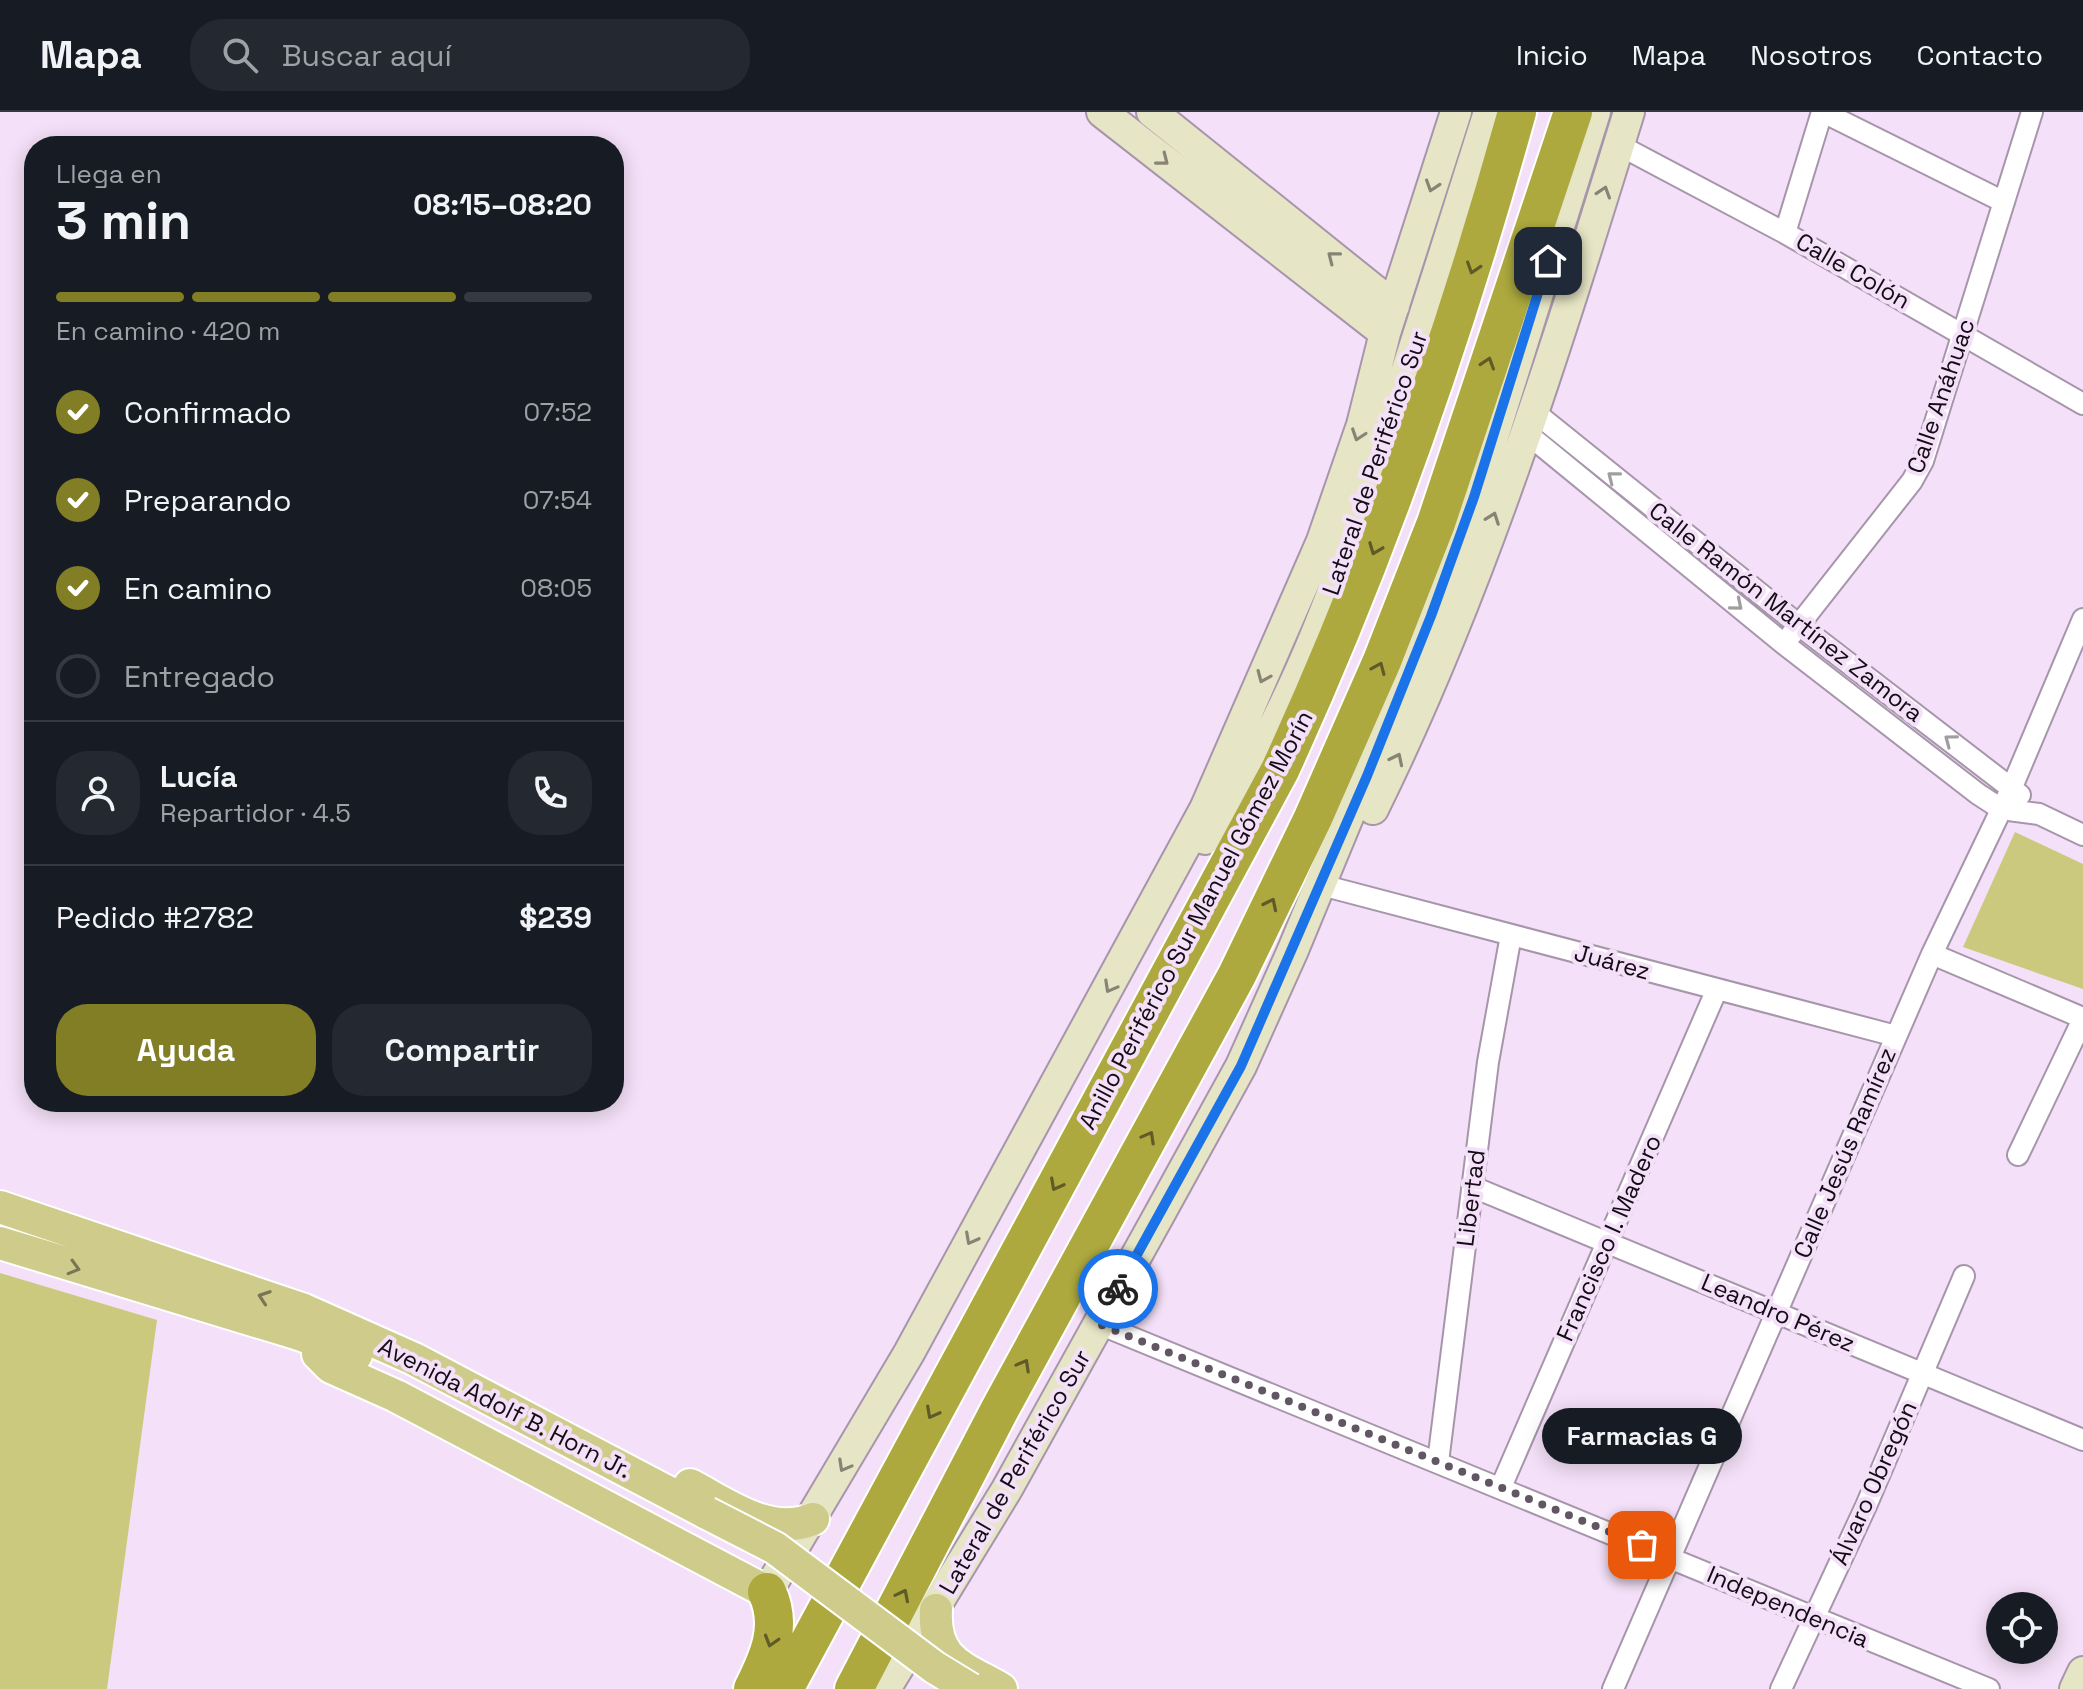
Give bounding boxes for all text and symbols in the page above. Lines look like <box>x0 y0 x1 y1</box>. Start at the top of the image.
search box <box>190 19 750 91</box>
text: Mapa <box>40 31 142 79</box>
icon: search <box>218 33 262 77</box>
text: Buscar aquí <box>282 36 452 75</box>
text: Inicio <box>1516 37 1588 73</box>
text: Mapa <box>1632 37 1706 73</box>
text: Nosotros <box>1750 37 1873 73</box>
text: Contacto <box>1917 37 2043 73</box>
one-way arrow <box>1154 150 1168 165</box>
text: Llega en <box>56 157 162 191</box>
one-way arrow <box>1425 179 1441 193</box>
text: 08:15–08:20 <box>413 185 592 224</box>
one-way arrow <box>1594 186 1610 200</box>
text: 3 min <box>56 188 191 254</box>
street label: Calle Colón <box>1791 225 1916 316</box>
pin <box>1514 227 1582 295</box>
icon: home <box>1526 239 1570 283</box>
one-way arrow <box>1328 252 1342 267</box>
one-way arrow <box>1466 260 1482 274</box>
text: En camino · 420 m <box>56 314 280 348</box>
street label: Calle Anáhuac <box>1900 314 1982 477</box>
street label: Lateral de Periférico Sur <box>1315 327 1434 599</box>
one-way arrow <box>1478 357 1494 371</box>
icon: check <box>56 390 100 434</box>
text: Confirmado <box>124 393 291 432</box>
text: 07:52 <box>524 395 592 429</box>
one-way arrow <box>1352 428 1368 442</box>
one-way arrow <box>1607 472 1622 486</box>
icon: check <box>56 478 100 522</box>
text: Preparando <box>124 481 291 520</box>
text: 07:54 <box>523 483 592 517</box>
street label: Calle Ramón Martínez Zamora <box>1643 495 1930 729</box>
one-way arrow <box>1483 511 1500 525</box>
one-way arrow <box>1368 541 1385 555</box>
icon: check <box>56 566 100 610</box>
text: En camino <box>124 569 272 608</box>
text: 08:05 <box>520 571 592 605</box>
one-way arrow <box>1728 595 1742 610</box>
text: Entregado <box>124 657 275 696</box>
one-way arrow <box>1369 661 1385 676</box>
one-way arrow <box>1257 669 1273 683</box>
street label: Anillo Periférico Sur Manuel Gómez Morín <box>1072 705 1320 1134</box>
one-way arrow <box>1944 736 1959 750</box>
button: person <box>56 751 140 835</box>
button: phone <box>508 751 592 835</box>
one-way arrow <box>1387 753 1403 768</box>
text: Lucía <box>160 757 238 796</box>
text: Repartidor · 4.5 <box>160 796 351 830</box>
text: Pedido #2782 <box>56 898 254 937</box>
text: $239 <box>519 898 592 937</box>
one-way arrow <box>1261 898 1277 913</box>
street label: Juárez <box>1571 937 1653 986</box>
one-way arrow <box>1104 978 1120 992</box>
button: Ayuda <box>56 1004 316 1096</box>
button: Compartir <box>332 1004 592 1096</box>
street label: Calle Jesús Ramírez <box>1786 1043 1903 1263</box>
street label: Francisco I. Madero <box>1549 1130 1668 1346</box>
one-way arrow <box>1139 1131 1155 1145</box>
street label: Libertad <box>1449 1148 1492 1248</box>
one-way arrow <box>1050 1176 1065 1191</box>
one-way arrow <box>965 1230 980 1245</box>
courier <box>1078 1249 1158 1329</box>
one-way arrow <box>67 1259 80 1275</box>
street label: Leandro Pérez <box>1697 1266 1860 1359</box>
icon: bike <box>1096 1267 1140 1311</box>
one-way arrow <box>258 1290 272 1306</box>
street label: Avenida Adolf B. Horn Jr. <box>373 1330 637 1485</box>
street label: Lateral de Periférico Sur <box>932 1344 1097 1600</box>
one-way arrow <box>1014 1359 1030 1373</box>
street label: Álvaro Obregón <box>1824 1396 1924 1570</box>
one-way arrow <box>926 1405 941 1419</box>
callout: Farmacias G <box>1542 1409 1742 1465</box>
text: Farmacias G <box>1567 1419 1717 1453</box>
one-way arrow <box>838 1457 854 1472</box>
pin <box>1608 1511 1676 1579</box>
icon: bag <box>1620 1523 1664 1567</box>
street label: Independencia <box>1703 1558 1874 1655</box>
one-way arrow <box>894 1589 909 1603</box>
map controls <box>1986 1592 2058 1664</box>
button: locate <box>1986 1592 2058 1664</box>
one-way arrow <box>765 1634 781 1648</box>

